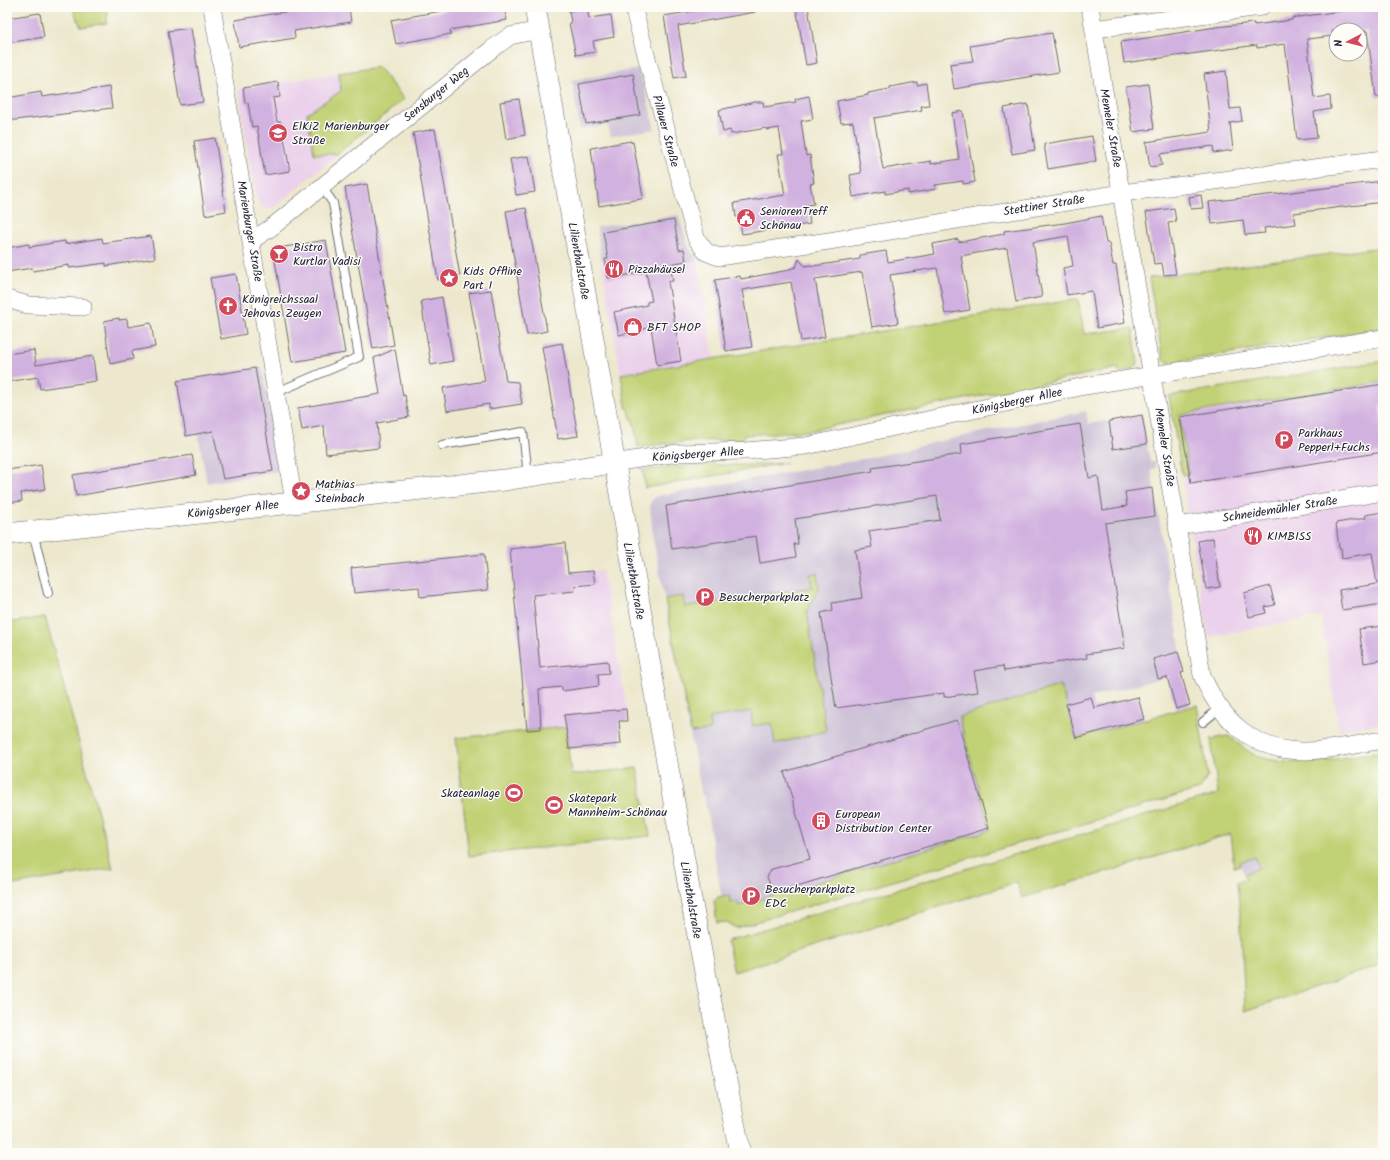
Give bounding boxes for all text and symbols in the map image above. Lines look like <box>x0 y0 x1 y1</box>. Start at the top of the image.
north arrow <box>1328 22 1368 62</box>
text: N <box>1330 39 1348 48</box>
street label: Sensburger Weg <box>399 62 473 127</box>
street label: Memeler Straße <box>1094 87 1127 170</box>
street label: Pillauer Straße <box>647 93 684 170</box>
place label: ElKiZ Marienburger Straße <box>292 117 390 150</box>
school or university icon: ElKiZ Marienburger Straße <box>267 122 289 144</box>
street label: Marienburger Straße <box>231 179 268 284</box>
street label: Stettiner Straße <box>1002 190 1087 221</box>
place label: SeniorenTreff Schönau <box>760 202 829 235</box>
public building icon: SeniorenTreff Schönau <box>735 207 757 229</box>
street label: Lilienthalstraße <box>562 221 595 302</box>
place label: Bistro Kurtlar Vadisi <box>293 238 362 271</box>
bar icon: Bistro Kurtlar Vadisi <box>268 243 290 265</box>
restaurant icon: Pizzahäusel <box>603 258 625 280</box>
place label: Pizzahäusel <box>628 260 685 279</box>
place label: Kids Offline Part I <box>463 262 522 295</box>
place icon: Kids Offline Part I <box>438 267 460 289</box>
place label: Königreichssaal Jehovas Zeugen <box>242 290 322 323</box>
church icon: Königreichssaal Jehovas Zeugen <box>217 295 239 317</box>
shop icon: BFT SHOP <box>622 316 644 338</box>
place label: BFT SHOP <box>647 318 701 337</box>
street label: Königsberger Allee <box>970 382 1065 420</box>
street label: Memeler Straße <box>1149 406 1180 489</box>
place label: Parkhaus Pepperl+Fuchs <box>1298 424 1370 457</box>
parking icon: Parkhaus Pepperl+Fuchs <box>1273 429 1295 451</box>
street label: Königsberger Allee <box>651 442 745 467</box>
place label: Mathias Steinbach <box>315 475 364 508</box>
place icon: Mathias Steinbach <box>290 480 312 502</box>
street label: Schneidemühler Straße <box>1221 491 1339 528</box>
street label: Königsberger Allee <box>186 495 280 524</box>
restaurant icon: KIMBISS <box>1242 525 1264 547</box>
place label: KIMBISS <box>1267 527 1312 546</box>
street label: Lilienthalstraße <box>617 541 650 622</box>
parking icon: Besucherparkplatz <box>694 586 716 608</box>
place label: Besucherparkplatz <box>719 588 809 607</box>
sports icon: Skateanlage <box>503 782 525 804</box>
place label: Skateanlage <box>441 784 501 803</box>
place label: Skatepark Mannheim-Schönau <box>568 789 667 822</box>
sports icon: Skatepark Mannheim-Schönau <box>543 794 565 816</box>
place label: European Distribution Center <box>835 805 932 838</box>
building icon: European Distribution Center <box>810 810 832 832</box>
street label: Lilienthalstraße <box>674 860 707 941</box>
place label: Besucherparkplatz EDC <box>765 880 855 913</box>
parking icon: Besucherparkplatz EDC <box>740 885 762 907</box>

